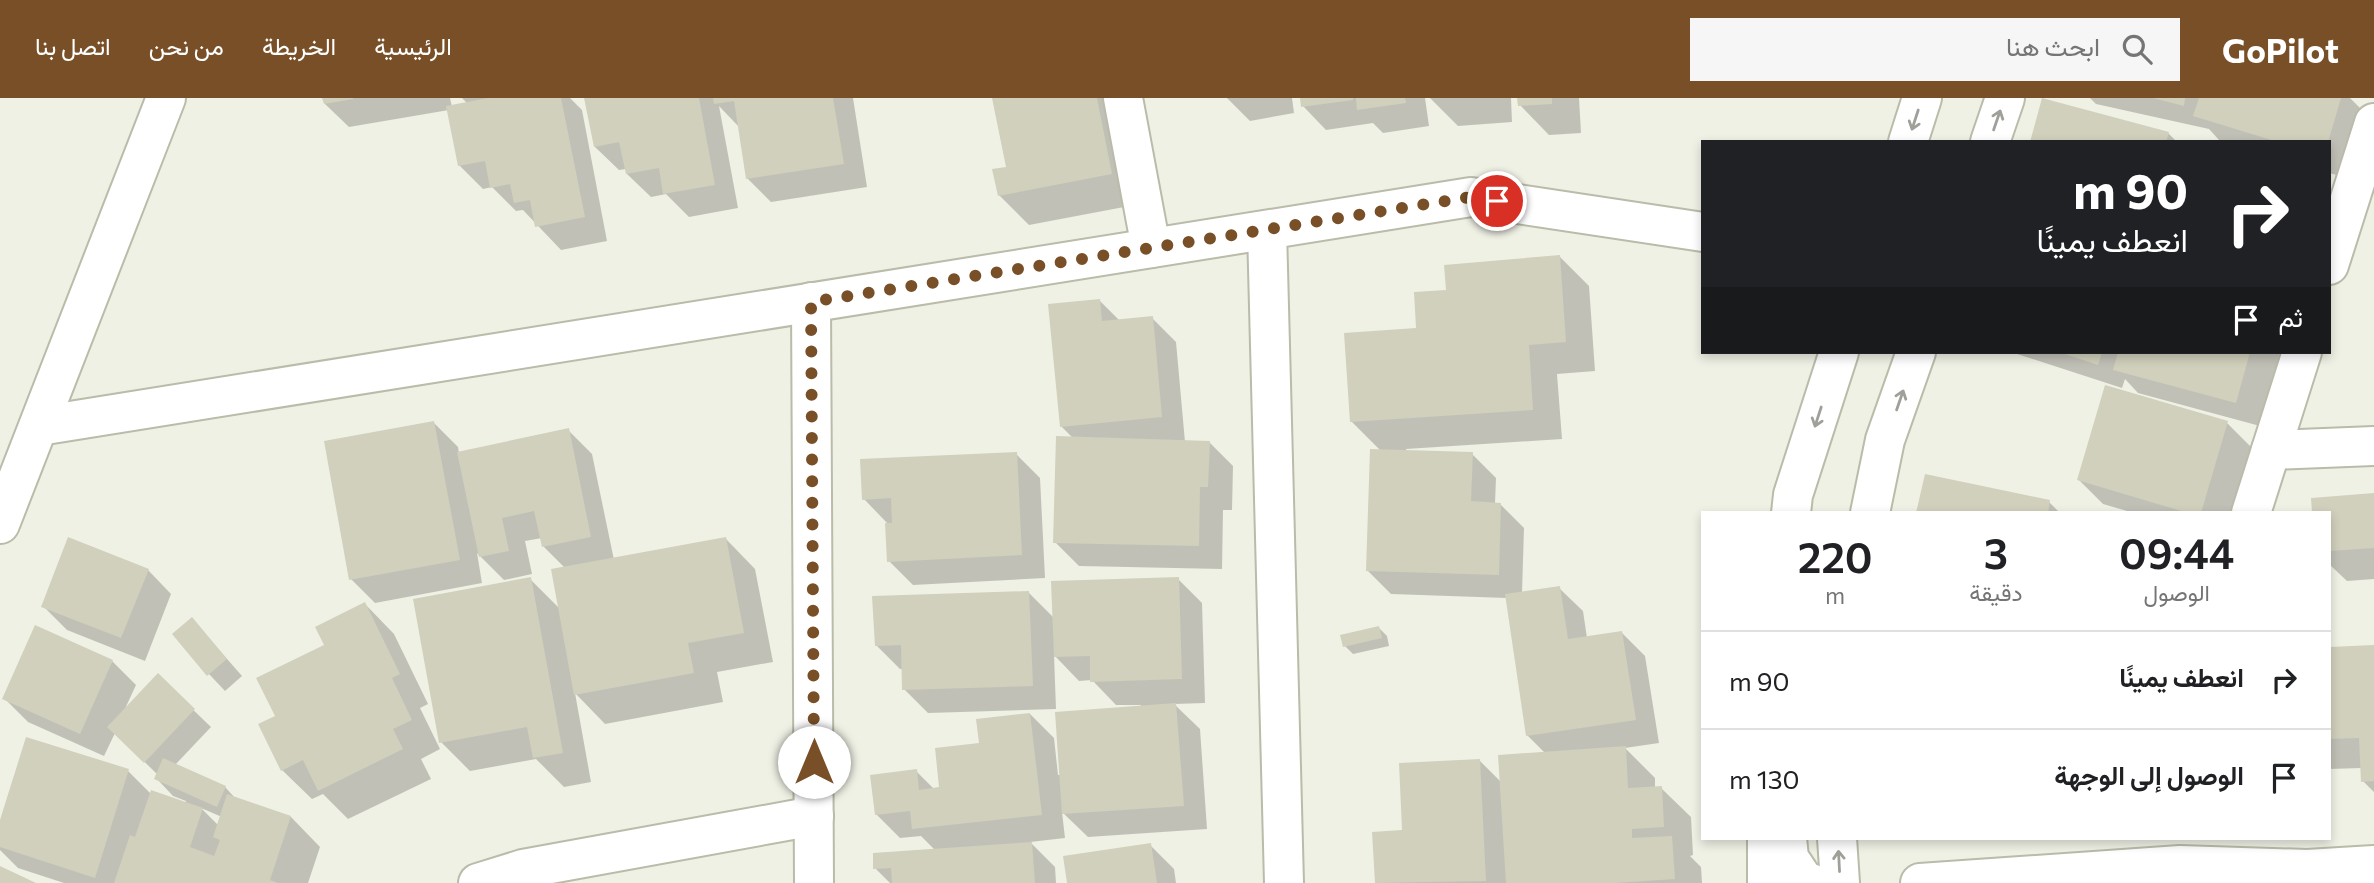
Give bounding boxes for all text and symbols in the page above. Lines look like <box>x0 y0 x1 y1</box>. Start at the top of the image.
search box <box>1690 18 2180 81</box>
text: GoPilot <box>2222 29 2339 70</box>
text: ابحث هنا <box>2006 30 2100 61</box>
icon: search <box>2118 30 2156 68</box>
text: اتصل بنا <box>35 31 111 60</box>
text: من نحن <box>149 31 224 60</box>
text: الخريطة <box>262 31 336 60</box>
text: الرئيسية <box>374 31 452 60</box>
one-way arrow <box>1908 109 1921 131</box>
one-way arrow <box>1992 109 2004 131</box>
text: 90 m <box>2073 159 2188 219</box>
icon: right <box>2212 168 2303 259</box>
pin <box>1467 171 1527 231</box>
icon: arrive <box>1478 182 1516 220</box>
text: انعطف يمينًا <box>2037 219 2188 259</box>
icon: arrive <box>2227 301 2265 339</box>
text: ثم <box>2279 301 2303 332</box>
one-way arrow <box>1895 389 1907 411</box>
one-way arrow <box>1811 405 1823 427</box>
text: 3 <box>1984 526 2008 578</box>
text: 09:44 <box>2119 526 2234 578</box>
text: 220 <box>1798 530 1873 582</box>
text: دقيقة <box>1969 578 2022 606</box>
text: الوصول <box>2144 578 2210 606</box>
text: m <box>1825 581 1845 609</box>
text: انعطف يمينًا <box>2119 661 2244 692</box>
icon: right <box>2265 661 2303 699</box>
text: 90 m <box>1729 665 1789 696</box>
position arrow <box>777 725 851 799</box>
text: الوصول إلى الوجهة <box>2054 759 2244 790</box>
icon: arrive <box>2265 759 2303 797</box>
text: 130 m <box>1729 763 1800 794</box>
one-way arrow <box>1832 849 1845 872</box>

